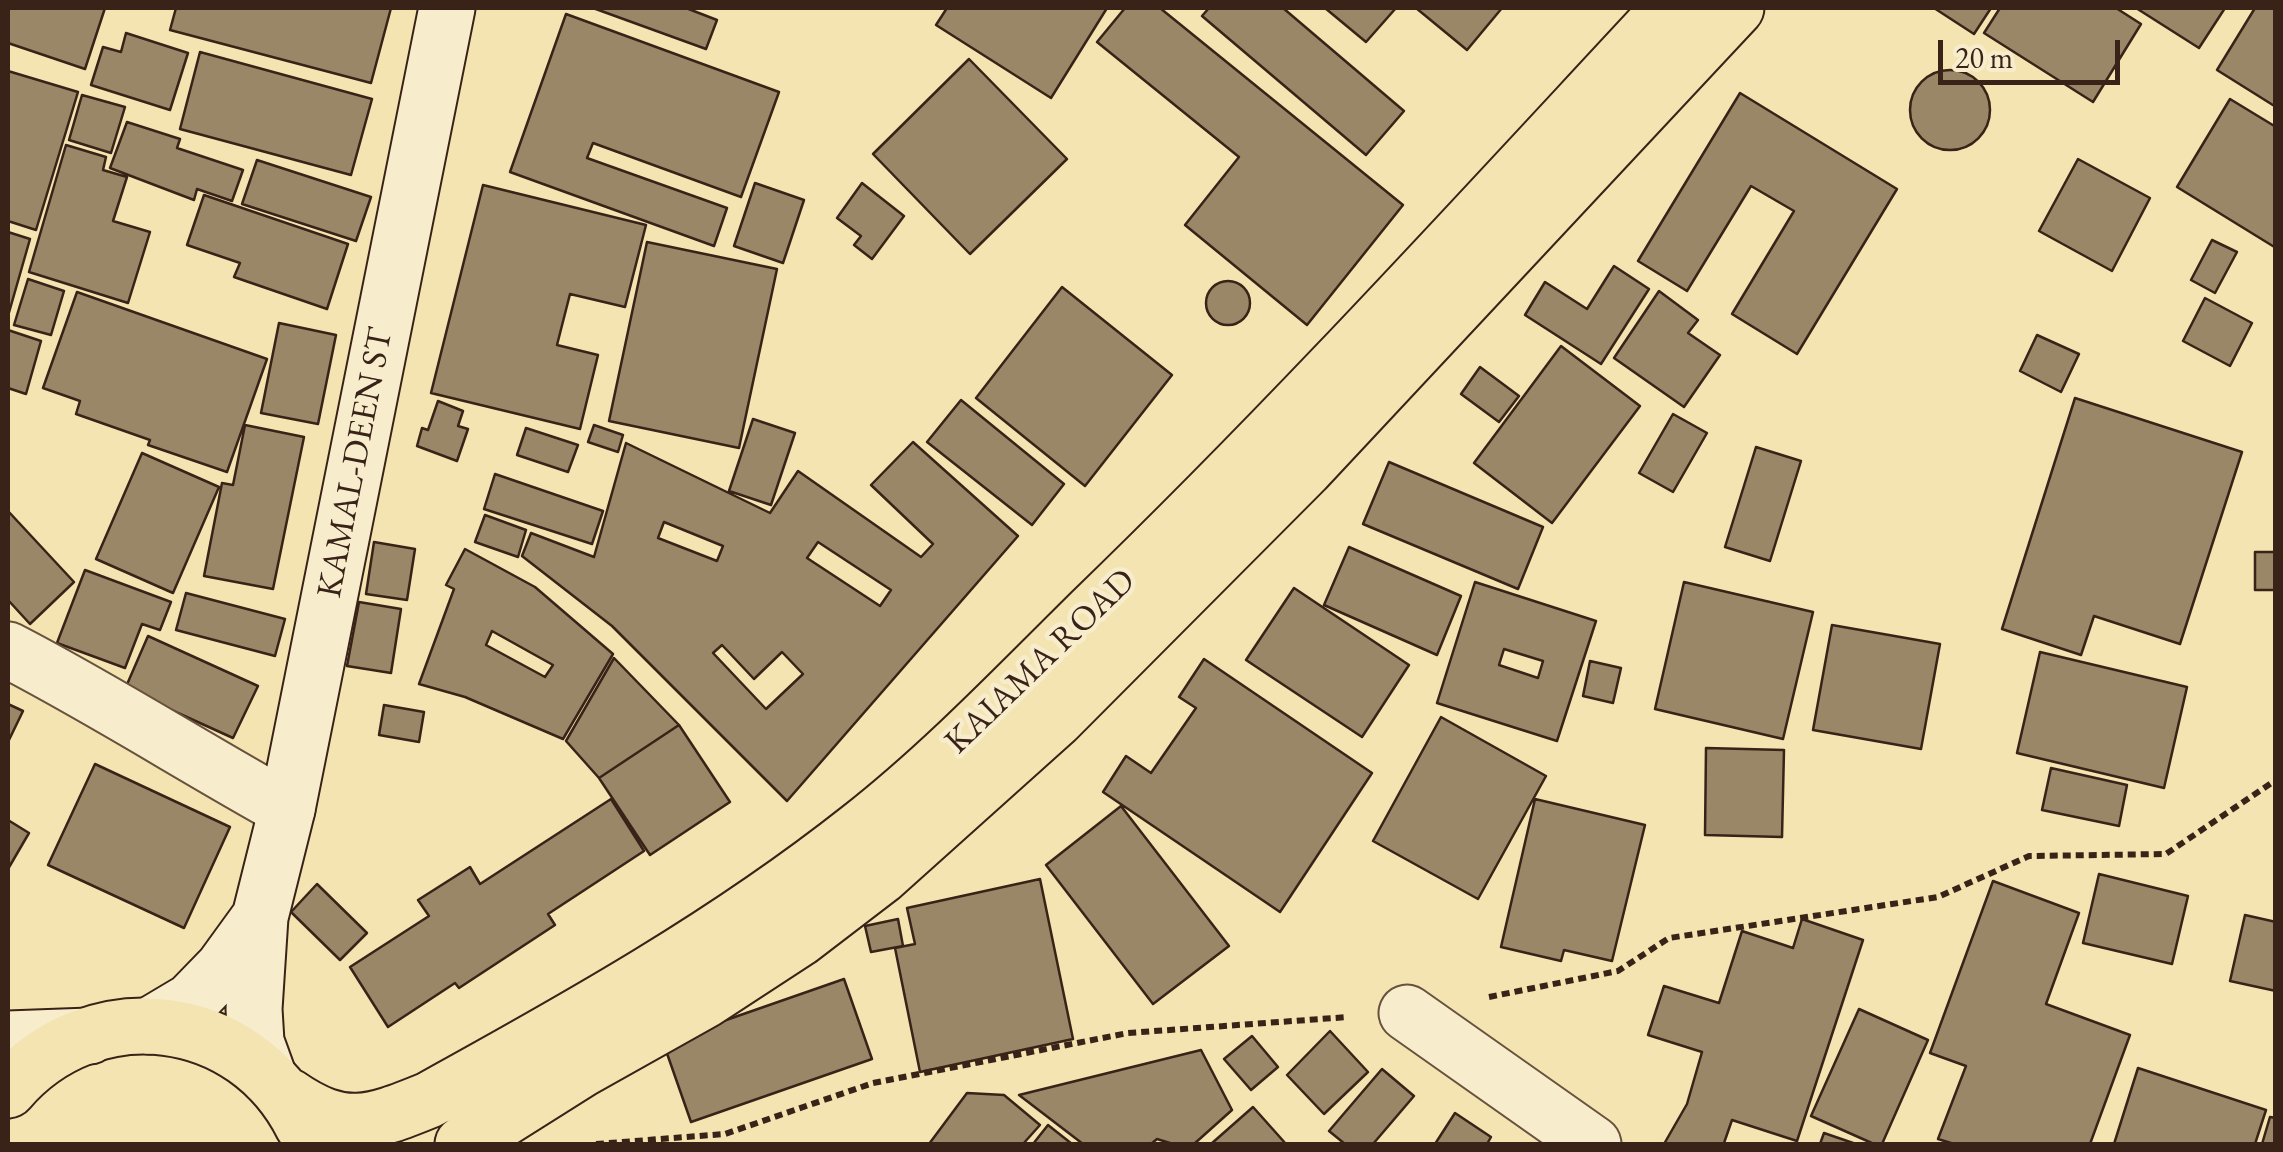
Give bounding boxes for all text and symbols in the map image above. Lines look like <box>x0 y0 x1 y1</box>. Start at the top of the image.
scale bar <box>1943 20 2126 82</box>
text: 20 m <box>1955 38 2013 77</box>
street label: KAMAL-DEEN ST <box>309 324 403 602</box>
street label: KAIAMA ROAD <box>937 561 1145 763</box>

